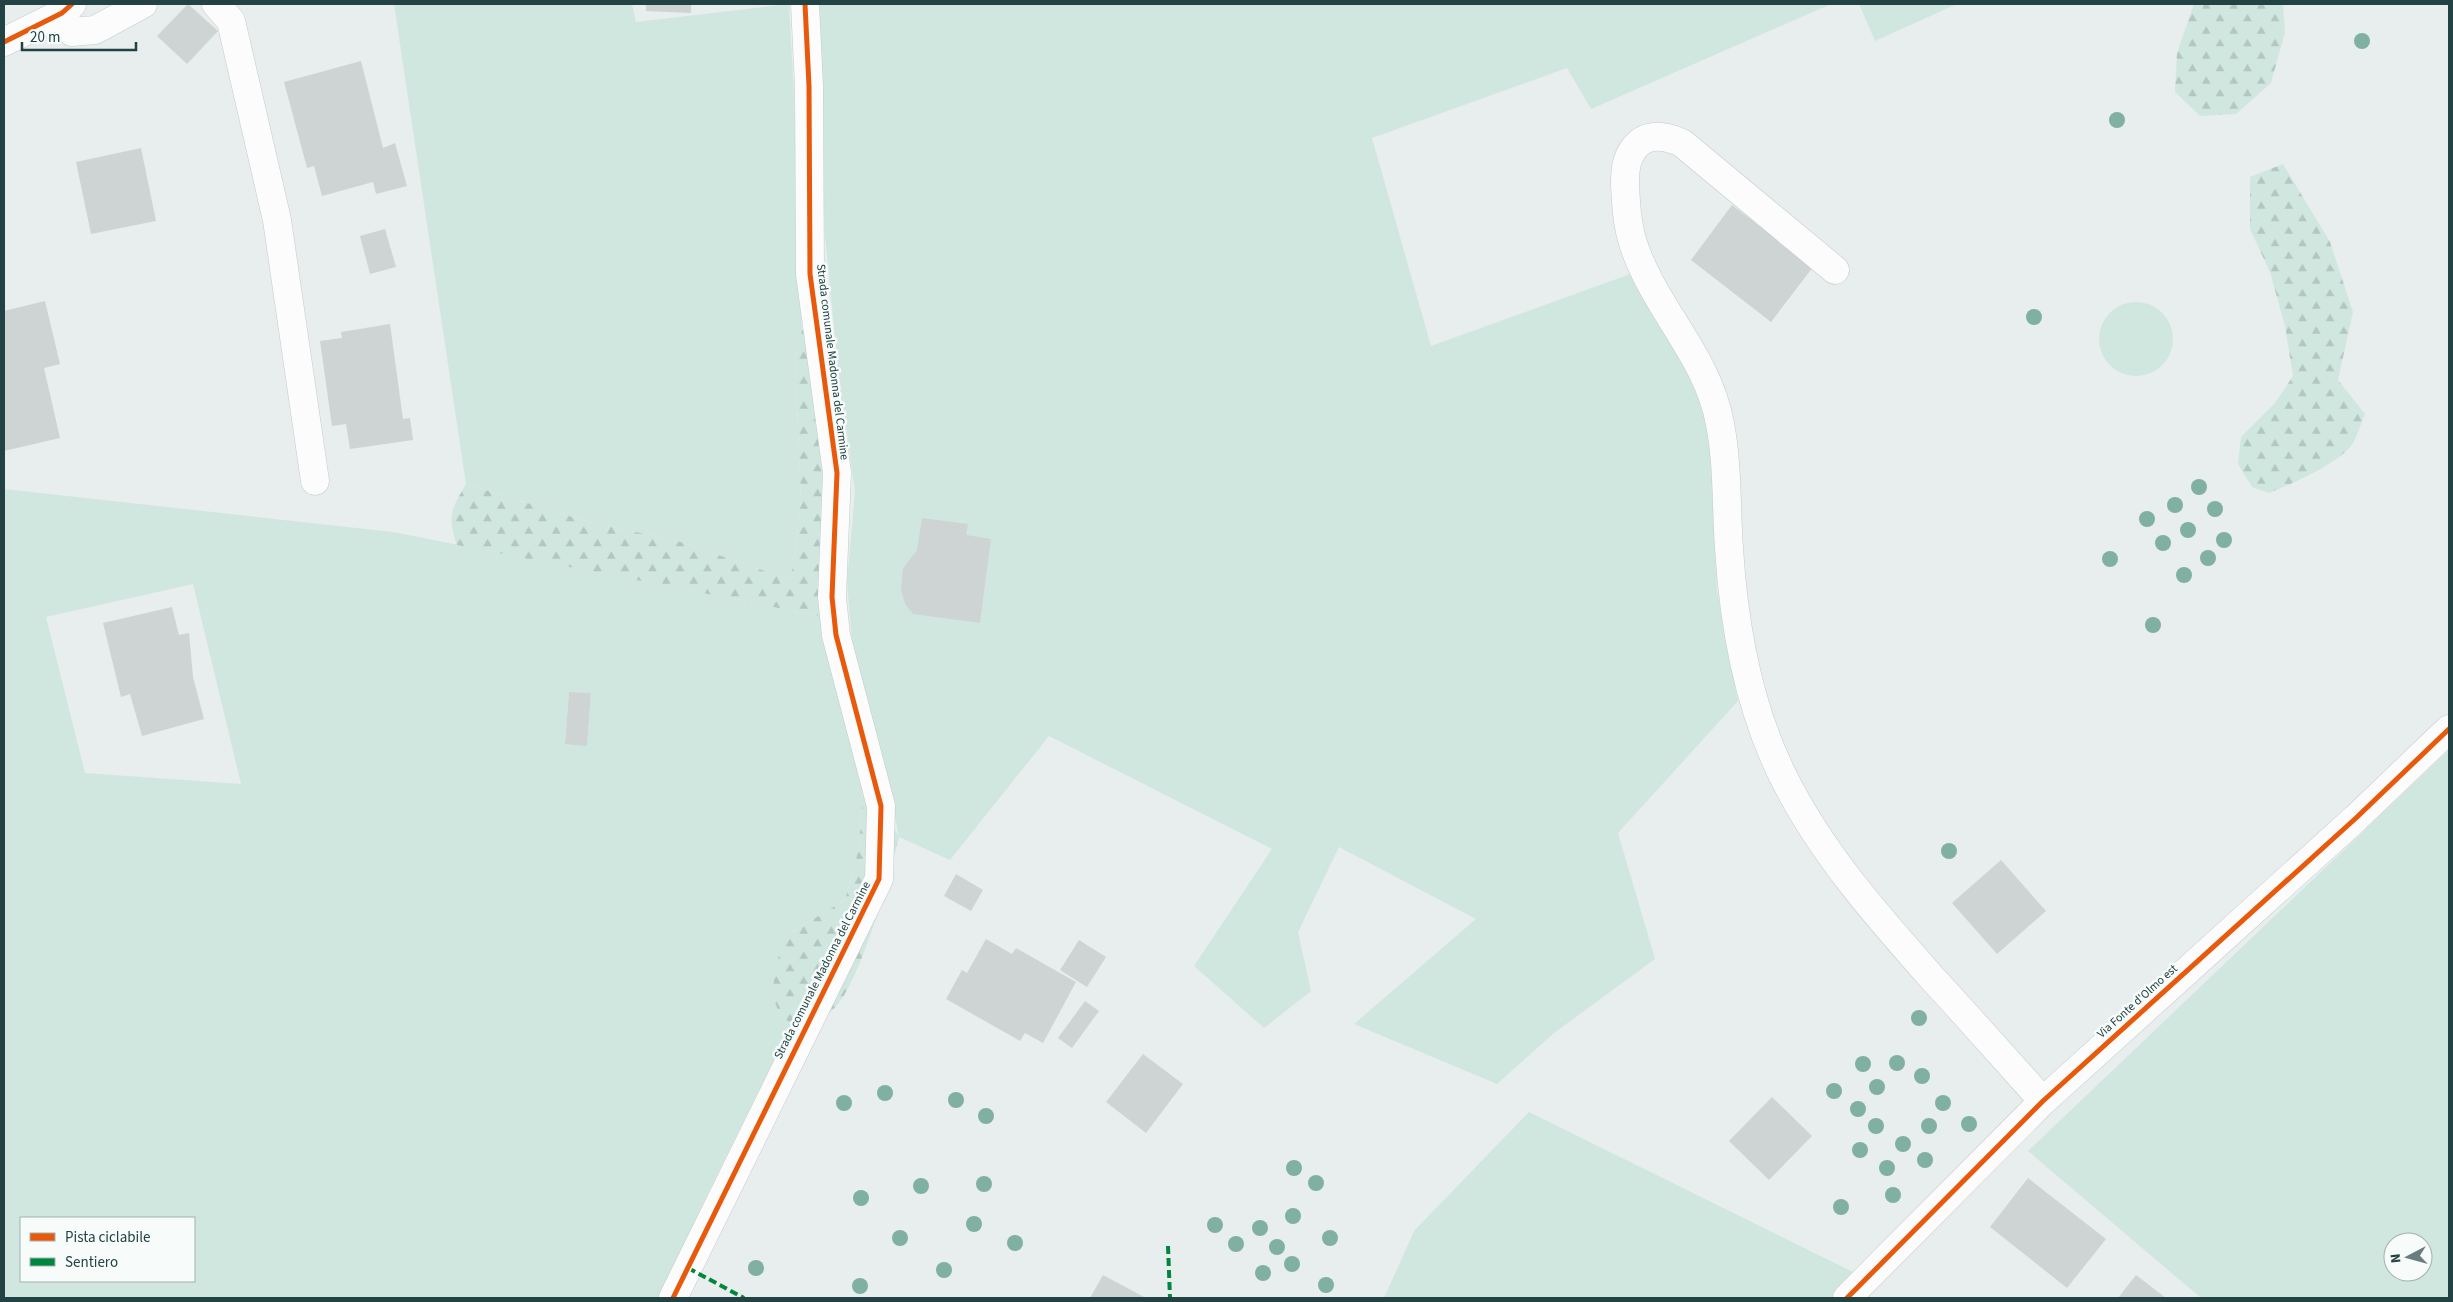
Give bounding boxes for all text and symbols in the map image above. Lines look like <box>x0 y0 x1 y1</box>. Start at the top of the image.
scale bar <box>22 20 136 52</box>
text: 20 m <box>30 27 60 48</box>
street label: Strada comunale Madonna del Carmine <box>812 263 853 461</box>
street label: Strada comunale Madonna del Carmine <box>770 878 875 1062</box>
street label: Via Fonte d'Olmo est <box>2093 961 2181 1042</box>
legend <box>20 1217 195 1282</box>
text: Pista ciclabile <box>65 1227 150 1248</box>
north arrow <box>2383 1232 2433 1282</box>
text: Sentiero <box>65 1252 118 1273</box>
text: N <box>2386 1253 2406 1264</box>

